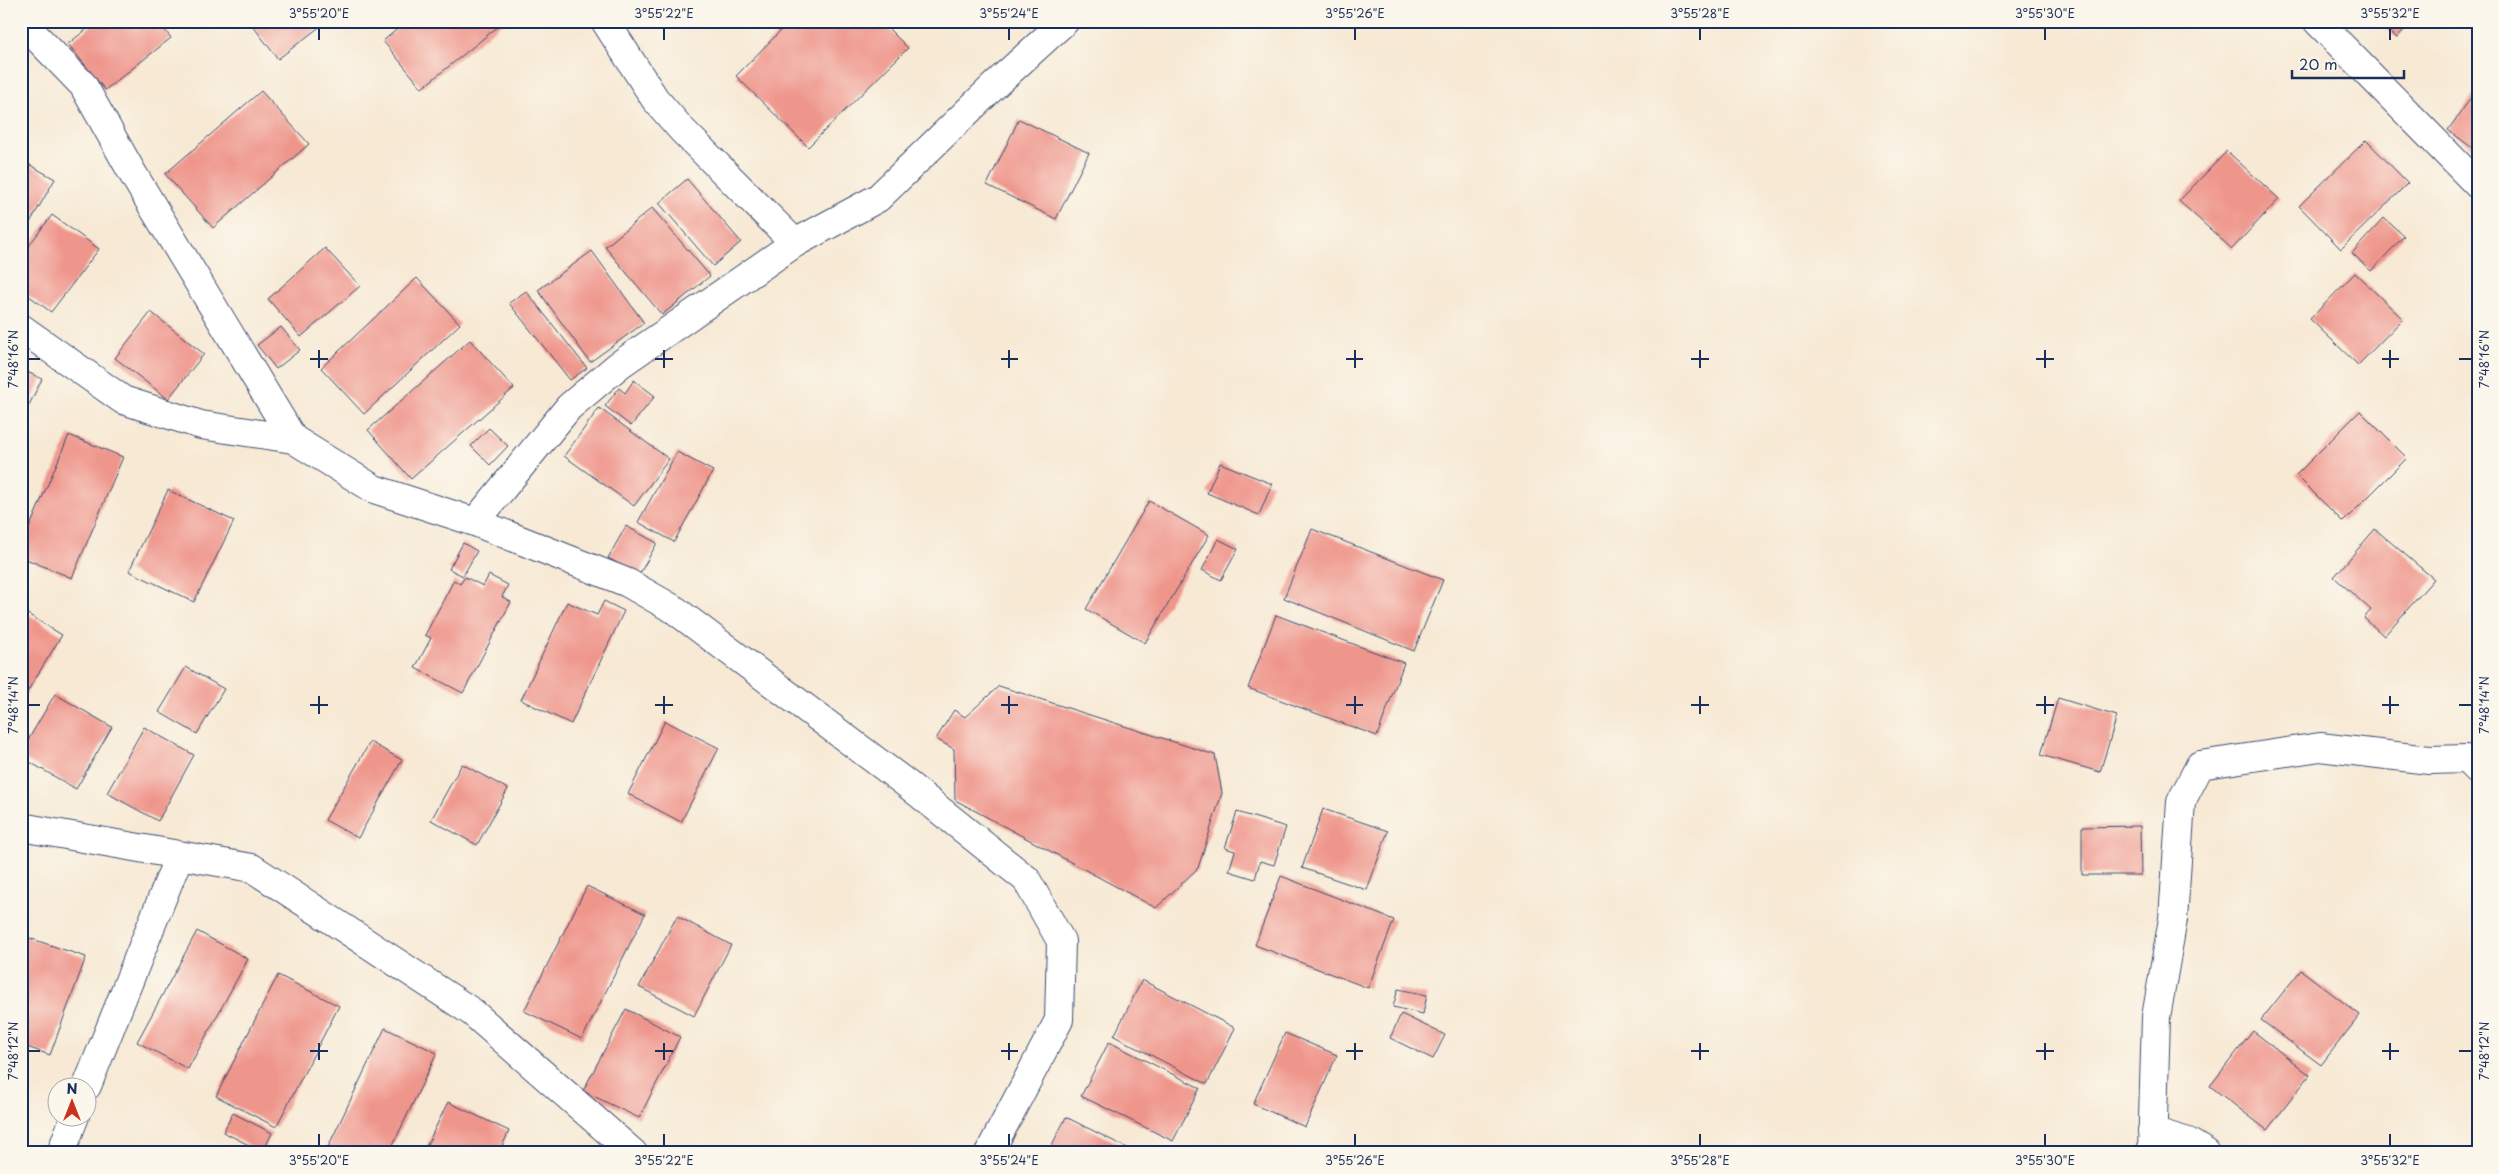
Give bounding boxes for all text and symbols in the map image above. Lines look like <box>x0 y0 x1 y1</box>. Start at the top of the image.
text: 3°55'20"E <box>289 4 349 22</box>
text: 3°55'22"E <box>634 4 694 22</box>
text: 3°55'24"E <box>979 4 1039 22</box>
text: 3°55'26"E <box>1325 4 1385 22</box>
text: 3°55'28"E <box>1670 4 1730 22</box>
text: 3°55'30"E <box>2015 4 2075 22</box>
text: 3°55'32"E <box>2360 4 2420 22</box>
scale bar <box>2292 48 2404 80</box>
text: 20 m <box>2299 52 2338 75</box>
text: 7°48'16"N <box>4 330 22 388</box>
text: 7°48'16"N <box>2475 330 2493 388</box>
text: 7°48'14"N <box>4 676 22 734</box>
text: 7°48'14"N <box>2475 676 2493 734</box>
text: 7°48'12"N <box>4 1022 22 1080</box>
text: 7°48'12"N <box>2475 1022 2493 1080</box>
north arrow <box>48 1076 98 1126</box>
text: N <box>66 1078 78 1099</box>
text: 3°55'20"E <box>289 1151 349 1169</box>
text: 3°55'22"E <box>634 1151 694 1169</box>
text: 3°55'24"E <box>979 1151 1039 1169</box>
text: 3°55'26"E <box>1325 1151 1385 1169</box>
text: 3°55'28"E <box>1670 1151 1730 1169</box>
text: 3°55'30"E <box>2015 1151 2075 1169</box>
text: 3°55'32"E <box>2360 1151 2420 1169</box>

